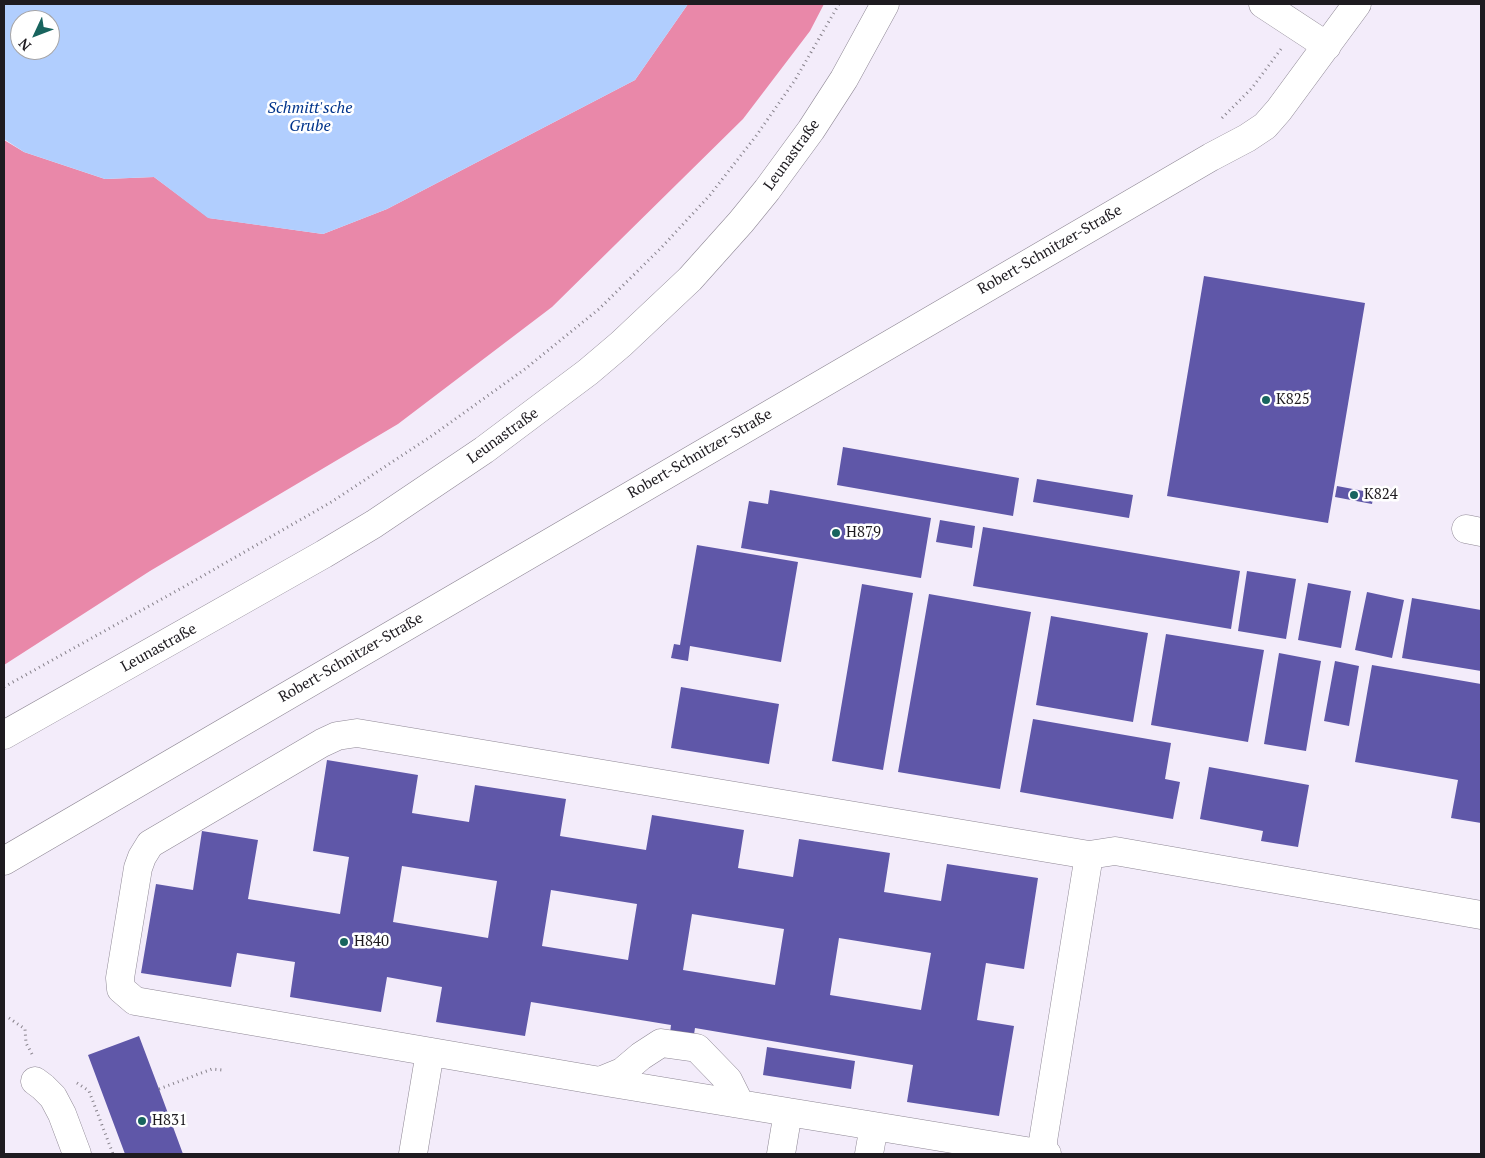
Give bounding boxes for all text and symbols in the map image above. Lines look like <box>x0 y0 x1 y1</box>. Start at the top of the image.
north arrow <box>10 10 60 60</box>
text: N <box>14 35 35 55</box>
water label: Schmitt'sche Grube <box>267 98 353 136</box>
street label: Leunastraße <box>760 116 824 194</box>
street label: Robert-Schnitzer-Straße <box>975 201 1125 299</box>
place label: K825 <box>1276 391 1310 409</box>
marker: K825 <box>1260 394 1272 406</box>
street label: Leunastraße <box>464 404 542 468</box>
street label: Robert-Schnitzer-Straße <box>625 405 775 503</box>
place label: K824 <box>1364 486 1398 504</box>
marker: K824 <box>1348 489 1360 501</box>
place label: H879 <box>846 524 881 542</box>
marker: H879 <box>830 527 842 539</box>
street label: Robert-Schnitzer-Straße <box>276 609 426 707</box>
street label: Leunastraße <box>118 620 200 676</box>
place label: H840 <box>354 933 389 951</box>
marker: H840 <box>338 936 350 948</box>
place label: H831 <box>152 1112 187 1130</box>
marker: H831 <box>136 1115 148 1127</box>

